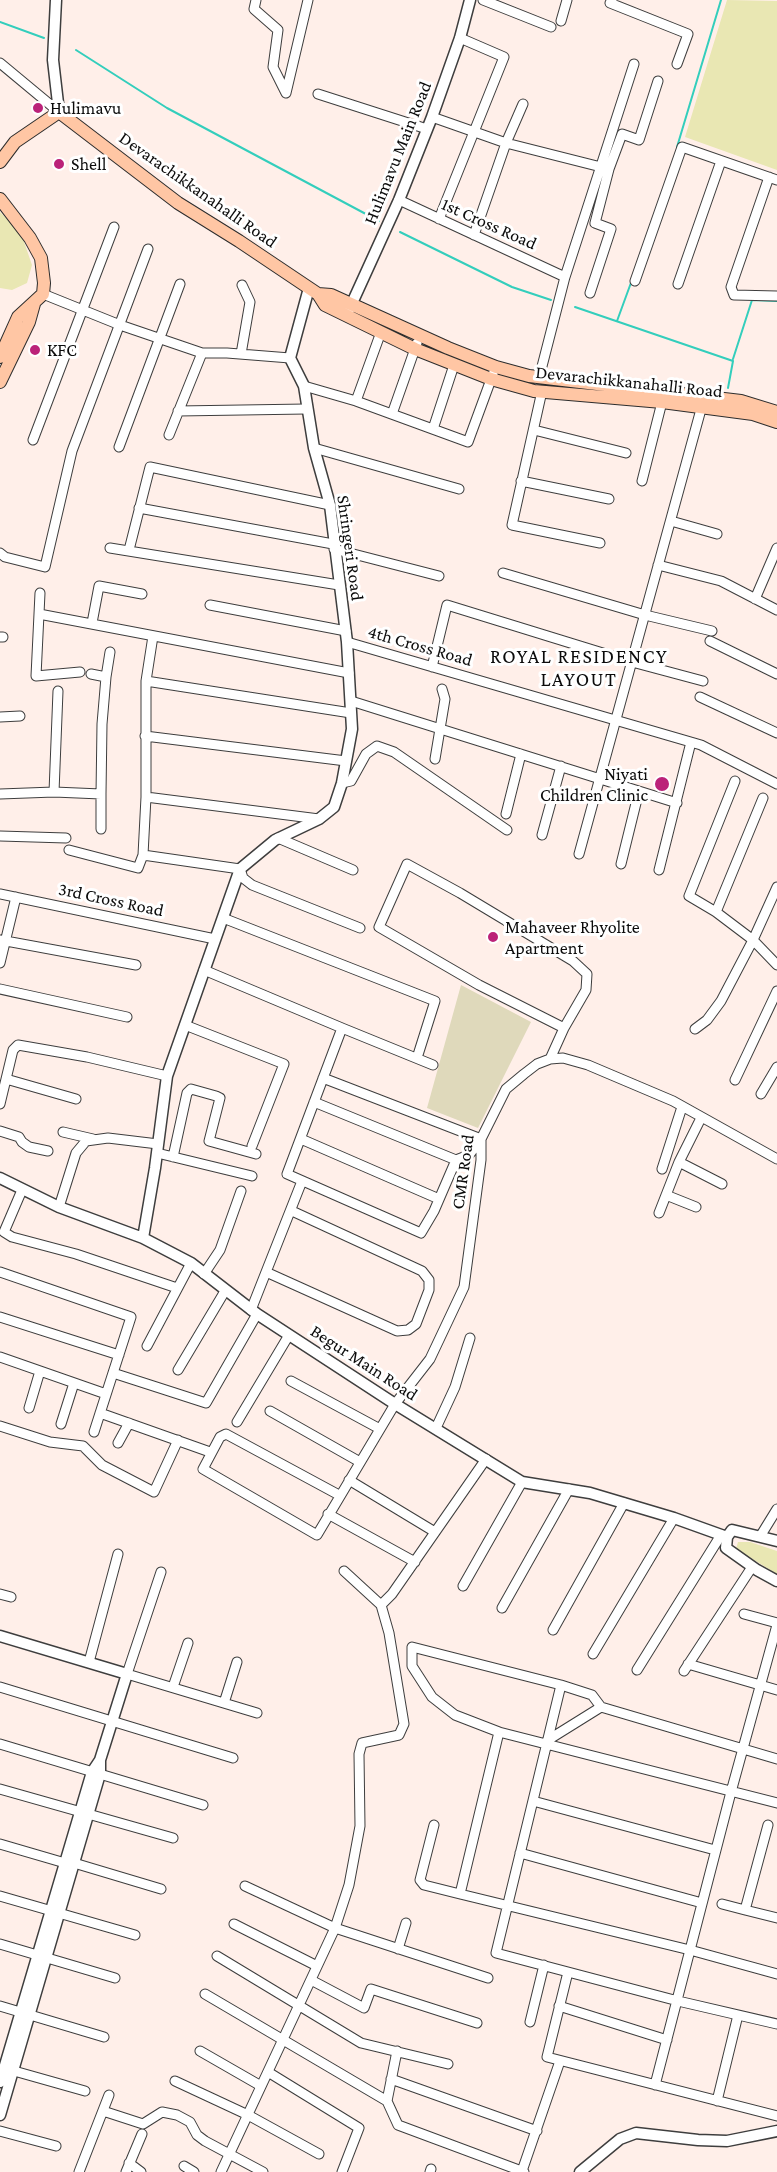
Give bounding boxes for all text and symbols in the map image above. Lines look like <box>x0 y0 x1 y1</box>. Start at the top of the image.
street label: Hulimavu Main Road <box>359 78 437 228</box>
place label: Hulimavu <box>50 97 121 119</box>
marker: Hulimavu <box>31 101 45 115</box>
street label: Devarachikkanahalli Road <box>115 127 281 253</box>
place label: Shell <box>71 153 106 175</box>
marker: Shell <box>52 157 66 171</box>
street label: 1st Cross Road <box>438 193 540 255</box>
place label: KFC <box>47 339 77 361</box>
marker: KFC <box>28 343 42 357</box>
street label: Devarachikkanahalli Road <box>534 361 724 403</box>
street label: Shringeri Road <box>332 494 368 602</box>
street label: 4th Cross Road <box>365 621 475 671</box>
district label: ROYAL RESIDENCY LAYOUT <box>490 645 668 692</box>
place label: Niyati Children Clinic <box>540 763 648 806</box>
marker: Niyati Children Clinic <box>653 775 671 793</box>
street label: 3rd Cross Road <box>56 878 166 922</box>
place label: Mahaveer Rhyolite Apartment <box>505 916 640 958</box>
marker: Mahaveer Rhyolite Apartment <box>486 930 500 944</box>
street label: CMR Road <box>447 1133 479 1211</box>
street label: Begur Main Road <box>306 1320 422 1406</box>

